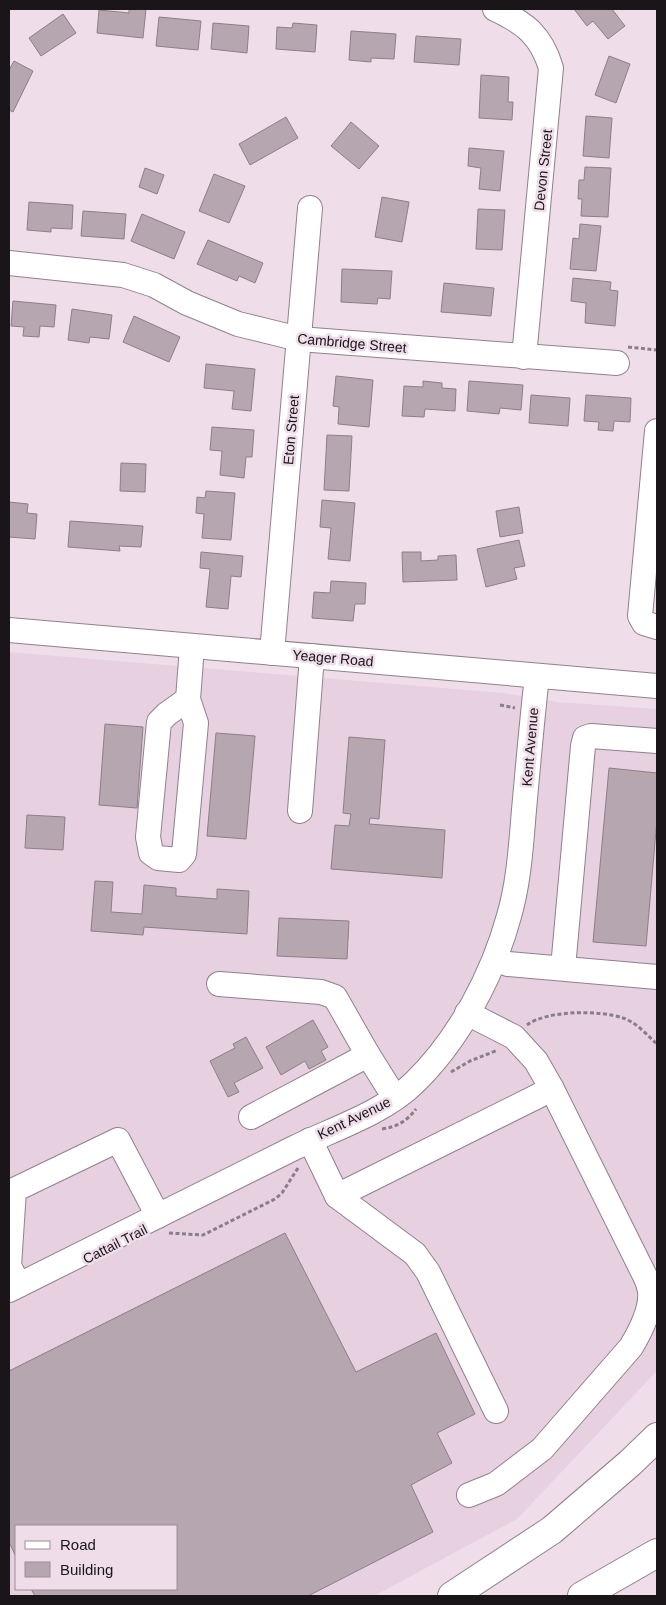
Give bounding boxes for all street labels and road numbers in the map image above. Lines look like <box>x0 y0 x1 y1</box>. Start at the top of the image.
street label: Devon Street <box>531 128 555 211</box>
street label: Cambridge Street <box>297 330 407 356</box>
street label: Eton Street <box>280 394 302 466</box>
street label: Yeager Road <box>292 646 374 670</box>
street label: Kent Avenue <box>519 707 541 787</box>
street label: Kent Avenue <box>315 1093 393 1143</box>
street label: Cattail Trail <box>80 1221 150 1267</box>

